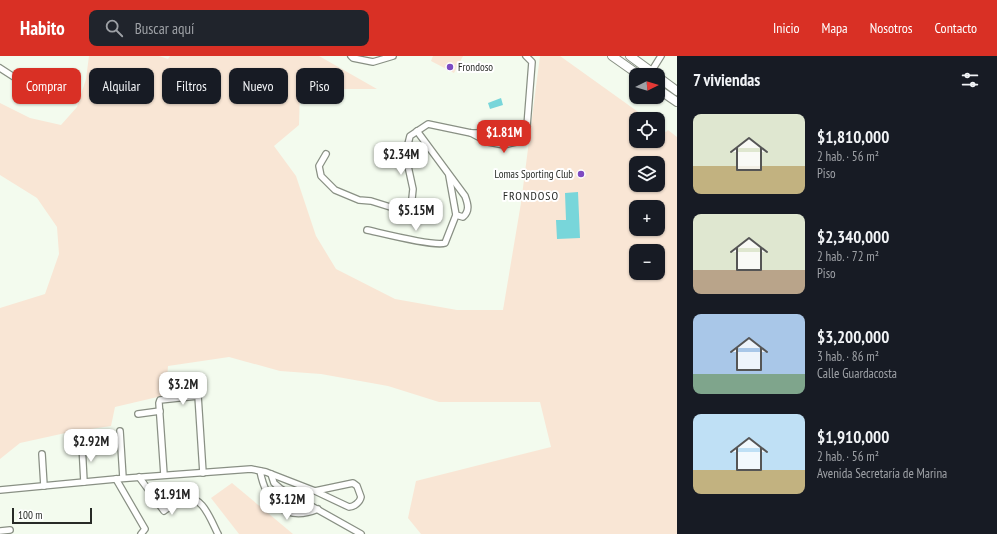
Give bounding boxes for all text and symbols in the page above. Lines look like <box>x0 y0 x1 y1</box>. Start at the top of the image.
search box <box>89 10 369 46</box>
text: Habito <box>20 16 65 40</box>
icon: search <box>103 17 125 39</box>
text: Buscar aquí <box>135 19 194 38</box>
text: Inicio <box>773 19 800 37</box>
text: Mapa <box>822 19 848 37</box>
text: Nosotros <box>870 19 913 37</box>
text: Contacto <box>935 19 977 37</box>
place label: Frondoso <box>458 60 493 74</box>
marker: Frondoso <box>445 62 455 72</box>
chip: Comprar <box>12 68 81 104</box>
chip: Alquilar <box>89 68 154 104</box>
chip: Filtros <box>162 68 221 104</box>
chip: Nuevo <box>229 68 288 104</box>
chip: Piso <box>296 68 344 104</box>
north arrow <box>629 68 665 104</box>
map controls <box>629 68 665 280</box>
text: 7 viviendas <box>693 69 760 91</box>
icon: filters <box>959 69 981 91</box>
button: locate <box>629 112 665 148</box>
pin: $1.81M <box>471 120 537 154</box>
text: $1.81M <box>486 124 522 141</box>
text: $1,810,000 <box>817 126 889 148</box>
icon: home <box>725 130 773 178</box>
pin: $2.34M <box>368 142 434 176</box>
text: $2.34M <box>383 146 419 163</box>
text: 2 hab. · 56 m² <box>817 148 879 165</box>
button: layers <box>629 156 665 192</box>
text: Piso <box>817 165 836 182</box>
place label: Lomas Sporting Club <box>495 167 573 181</box>
marker: Lomas Sporting Club <box>576 169 586 179</box>
district label: FRONDOSO <box>503 188 559 203</box>
pin: $5.15M <box>383 198 449 232</box>
button: + <box>629 200 665 236</box>
text: $5.15M <box>398 202 434 219</box>
text: $2,340,000 <box>817 226 889 248</box>
icon: home <box>725 230 773 278</box>
button: − <box>629 244 665 280</box>
text: 2 hab. · 72 m² <box>817 248 879 265</box>
text: Piso <box>817 265 836 282</box>
text: $3,200,000 <box>817 326 889 348</box>
icon: home <box>725 330 773 378</box>
text: 3 hab. · 86 m² <box>817 348 879 365</box>
text: Calle Guardacosta <box>817 365 897 382</box>
pin: $3.2M <box>155 372 211 406</box>
text: $3.2M <box>168 376 198 393</box>
text: $1,910,000 <box>817 426 889 448</box>
pin: $2.92M <box>58 429 124 463</box>
icon: home <box>725 430 773 478</box>
text: $2.92M <box>73 433 109 450</box>
text: 2 hab. · 56 m² <box>817 448 879 465</box>
text: Avenida Secretaría de Marina <box>817 465 947 482</box>
pin: $1.91M <box>139 482 205 516</box>
text: $1.91M <box>154 486 190 503</box>
pin: $3.12M <box>254 487 320 521</box>
text: $3.12M <box>269 491 305 508</box>
scale bar <box>12 506 92 525</box>
text: 100 m <box>18 508 42 522</box>

